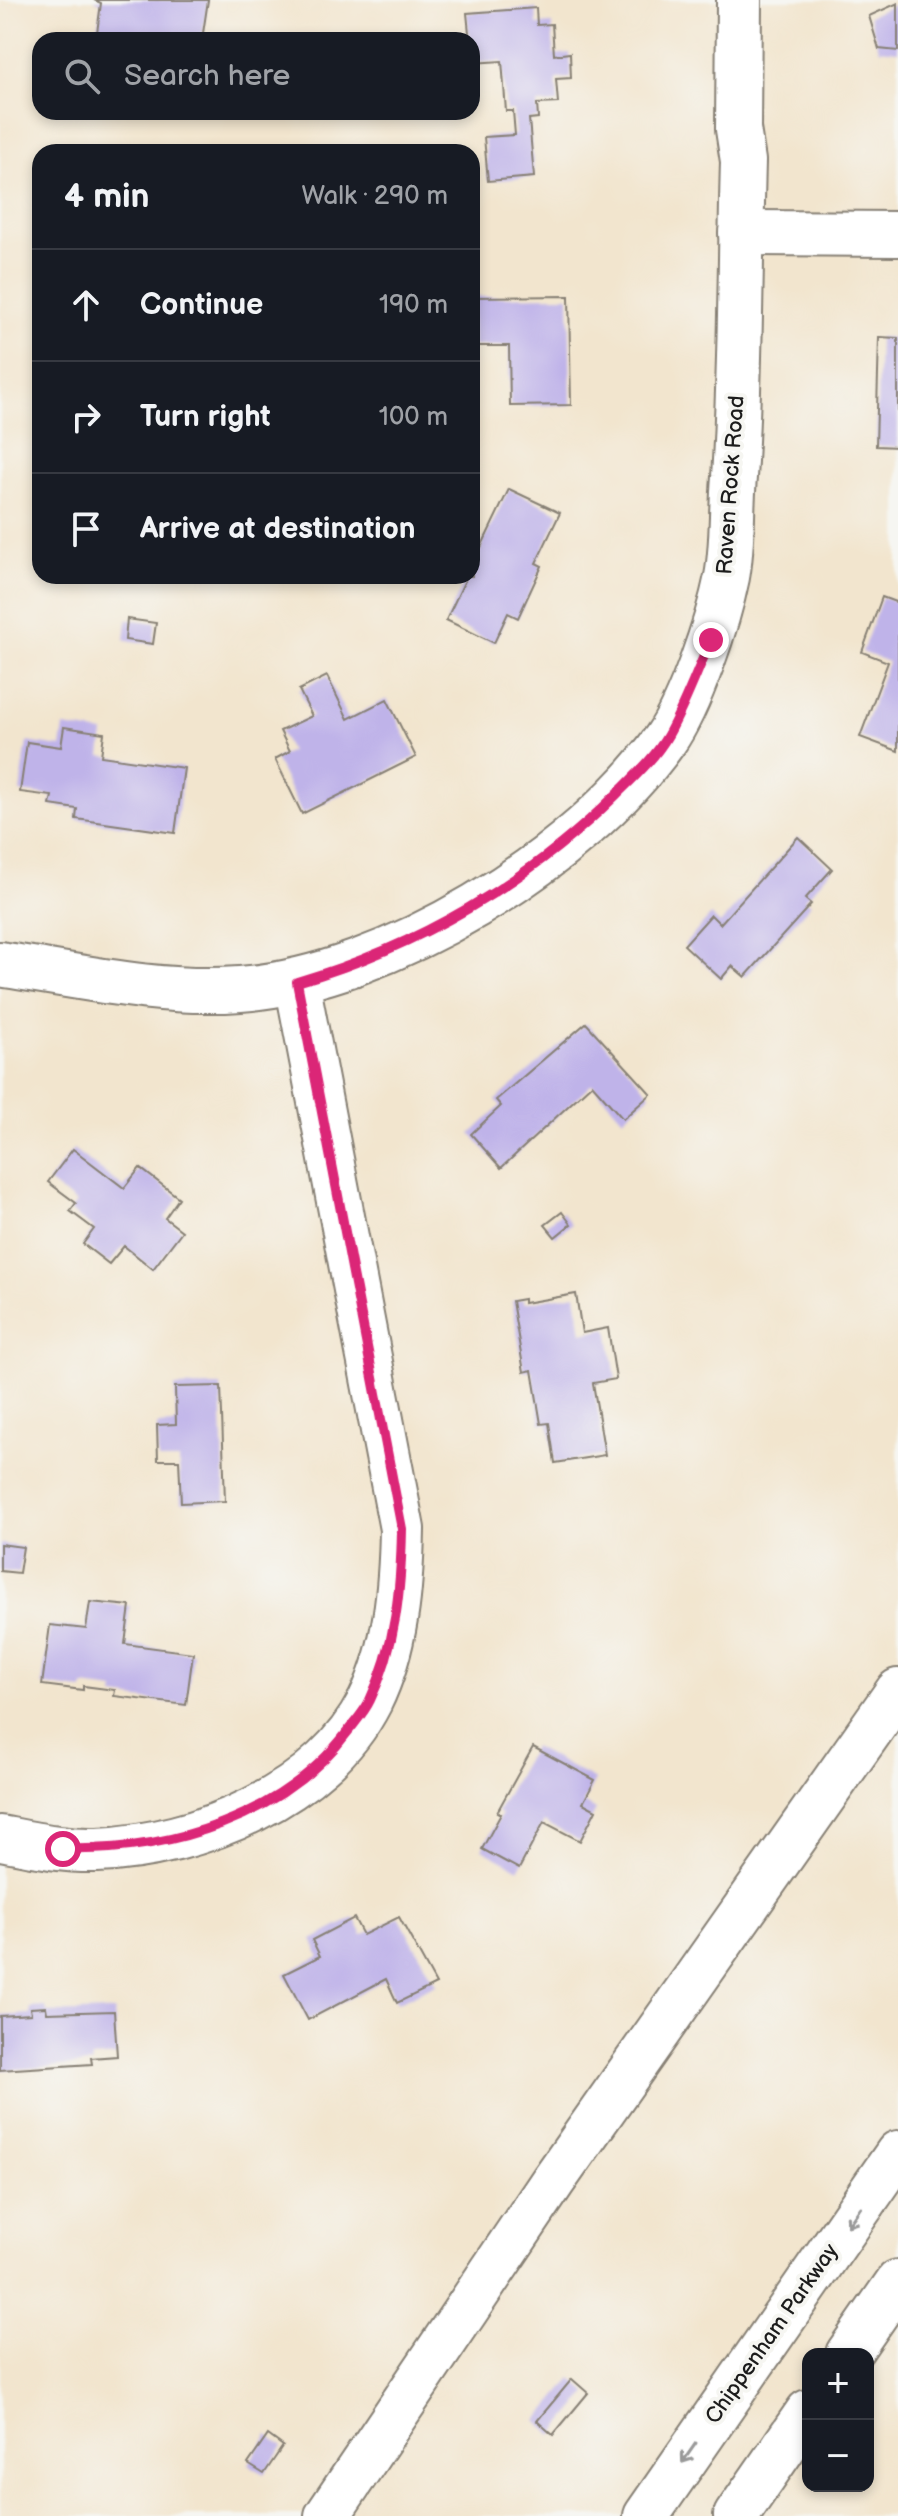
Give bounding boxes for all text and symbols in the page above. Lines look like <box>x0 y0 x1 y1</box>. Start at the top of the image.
search box <box>32 32 480 120</box>
icon: search <box>60 54 104 98</box>
text: Search here <box>124 58 290 94</box>
text: 4 min <box>64 176 150 217</box>
text: Walk · 290 m <box>301 181 448 212</box>
icon: ahead <box>64 283 108 327</box>
text: Continue <box>140 287 263 323</box>
text: 190 m <box>379 290 448 321</box>
street label: Raven Rock Road <box>711 394 751 576</box>
icon: right <box>64 395 108 439</box>
text: Turn right <box>140 399 271 435</box>
text: 100 m <box>379 402 448 433</box>
icon: arrive <box>64 507 108 551</box>
text: Arrive at destination <box>140 511 416 547</box>
route end <box>693 622 729 658</box>
route start <box>45 1831 81 1867</box>
one-way arrow <box>846 2205 862 2227</box>
street label: Chippenham Parkway <box>700 2239 844 2429</box>
map controls <box>802 2348 874 2492</box>
button: + <box>802 2348 874 2420</box>
button: − <box>802 2420 874 2492</box>
one-way arrow <box>681 2442 697 2464</box>

